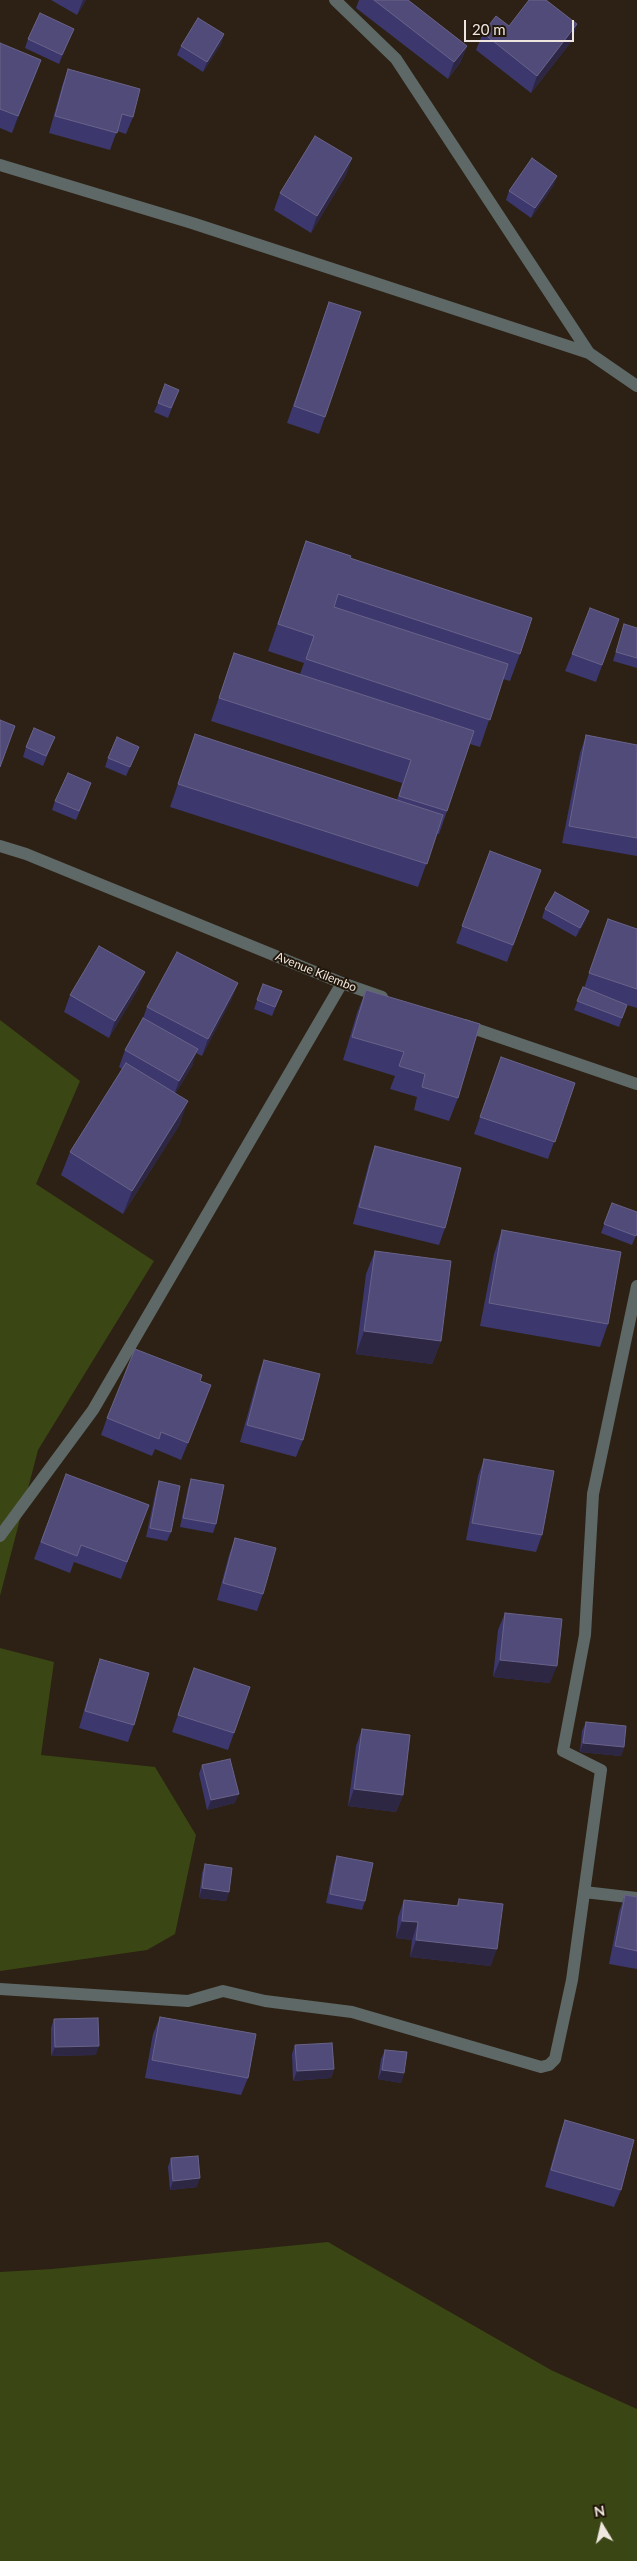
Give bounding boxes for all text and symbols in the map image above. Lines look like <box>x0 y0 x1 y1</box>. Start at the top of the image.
scale bar <box>467 10 577 42</box>
text: 20 m <box>472 20 506 38</box>
street label: Avenue Kilembo <box>273 949 359 995</box>
north arrow <box>577 2501 627 2551</box>
text: N <box>593 2501 606 2520</box>

